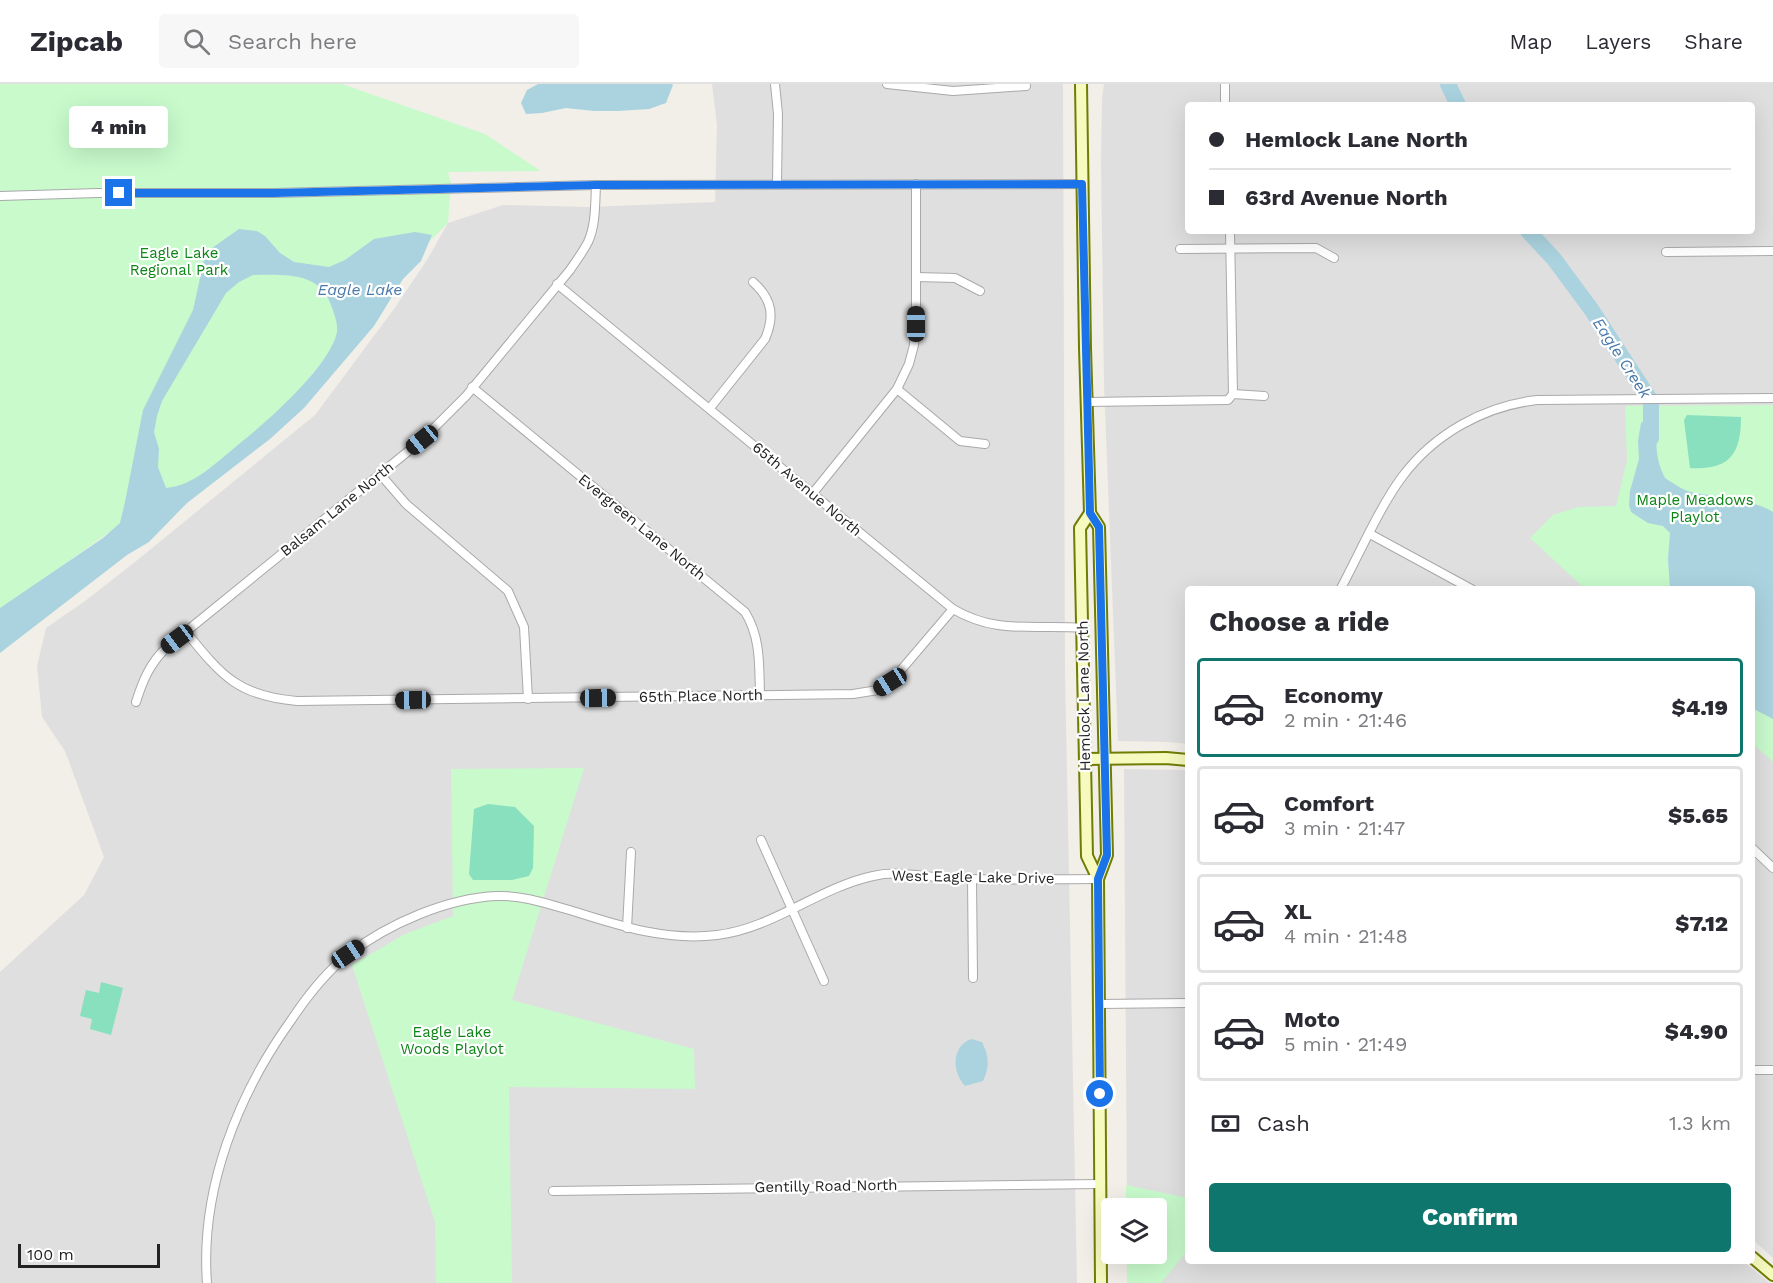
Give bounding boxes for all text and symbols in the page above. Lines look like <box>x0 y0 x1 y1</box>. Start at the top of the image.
search box <box>159 14 579 68</box>
text: Zipcab <box>30 25 123 58</box>
icon: search <box>180 25 213 58</box>
text: Search here <box>228 29 357 54</box>
text: Map <box>1509 29 1552 54</box>
text: Layers <box>1585 29 1651 54</box>
text: Share <box>1684 29 1743 54</box>
callout: 4 min <box>70 106 168 148</box>
text: 4 min <box>91 115 146 139</box>
text: Hemlock Lane North <box>1245 127 1468 152</box>
route end <box>105 179 132 206</box>
text: 63rd Avenue North <box>1245 185 1448 210</box>
park label: Eagle Lake Regional Park <box>130 244 229 279</box>
water label: Eagle Lake <box>318 280 403 299</box>
car <box>907 306 925 342</box>
water label: Eagle Creek <box>1589 314 1656 403</box>
car <box>402 422 442 458</box>
street label: 65th Avenue North <box>749 438 865 540</box>
street label: Balsam Lane North <box>277 458 397 560</box>
street label: Evergreen Lane North <box>575 470 709 584</box>
park label: Maple Meadows Playlot <box>1636 491 1754 526</box>
text: Choose a ride <box>1209 606 1389 638</box>
street label: Hemlock Lane North <box>1074 620 1094 772</box>
car <box>157 621 197 657</box>
car <box>870 665 910 699</box>
icon: car <box>1212 681 1266 735</box>
text: Economy <box>1284 683 1383 708</box>
street label: 65th Place North <box>639 686 763 706</box>
car <box>580 689 616 707</box>
car <box>395 691 431 709</box>
text: $4.19 <box>1671 695 1728 720</box>
text: 2 min · 21:46 <box>1284 708 1407 732</box>
icon: car <box>1212 789 1266 843</box>
text: Comfort <box>1284 791 1374 816</box>
text: $5.65 <box>1668 803 1728 828</box>
text: 3 min · 21:47 <box>1284 816 1405 840</box>
street label: West Eagle Lake Drive <box>891 867 1055 887</box>
icon: car <box>1212 897 1266 951</box>
text: XL <box>1284 899 1312 924</box>
text: $7.12 <box>1675 911 1728 936</box>
text: 4 min · 21:48 <box>1284 924 1408 948</box>
car <box>328 936 368 972</box>
icon: car <box>1212 1005 1266 1059</box>
text: Moto <box>1284 1007 1340 1032</box>
text: $4.90 <box>1665 1019 1728 1044</box>
park label: Eagle Lake Woods Playlot <box>400 1023 505 1058</box>
text: 5 min · 21:49 <box>1284 1032 1407 1056</box>
route start <box>1086 1080 1113 1107</box>
icon: cash <box>1209 1107 1242 1140</box>
text: Cash <box>1257 1111 1310 1136</box>
text: 1.3 km <box>1669 1111 1731 1135</box>
street label: Gentilly Road North <box>754 1176 898 1196</box>
button: Confirm <box>1209 1183 1731 1252</box>
map controls <box>1101 1198 1167 1264</box>
button: layers <box>1101 1198 1167 1264</box>
scale bar <box>18 1241 160 1268</box>
text: 100 m <box>27 1245 74 1264</box>

